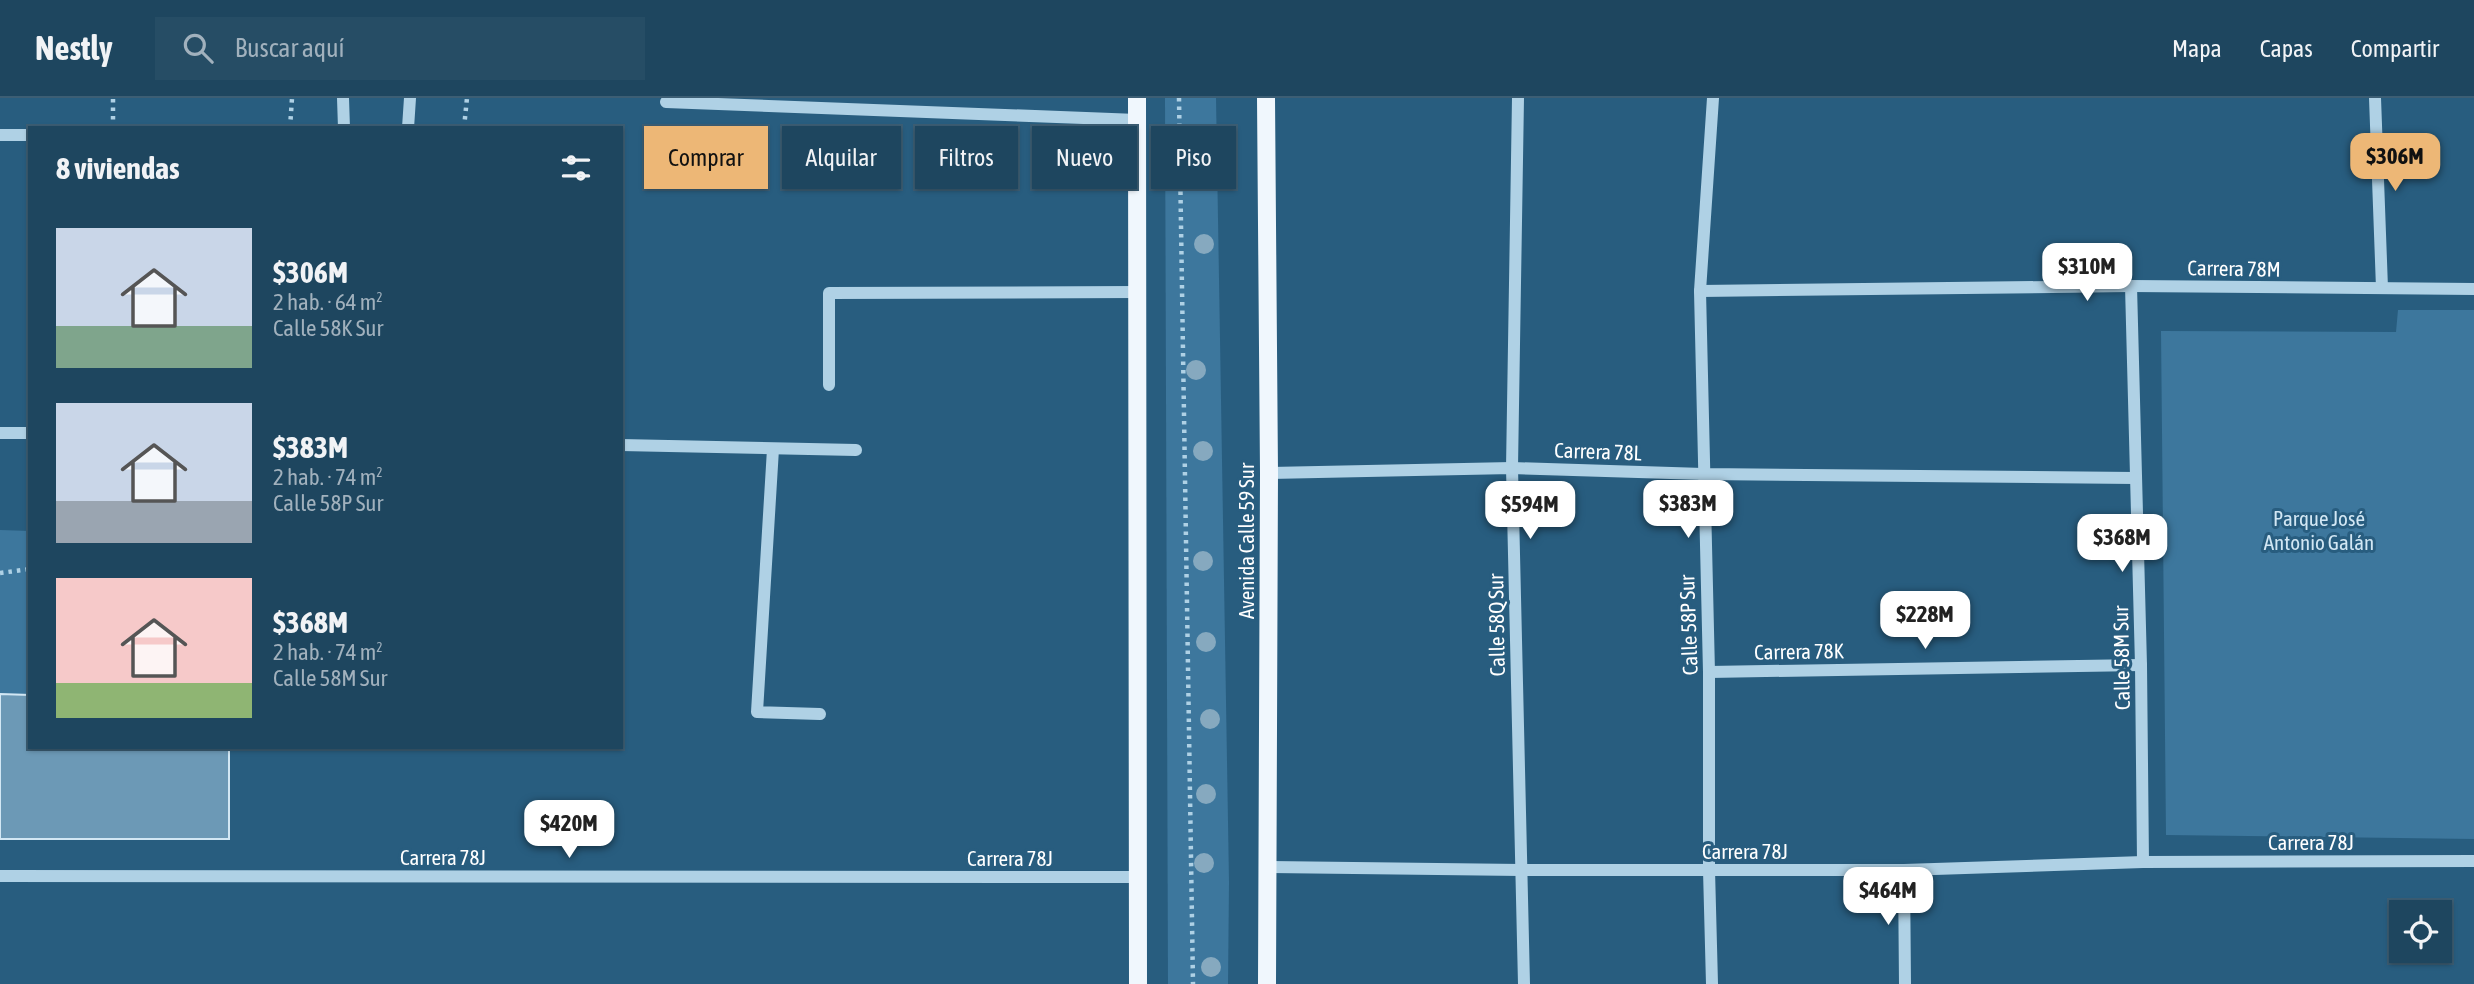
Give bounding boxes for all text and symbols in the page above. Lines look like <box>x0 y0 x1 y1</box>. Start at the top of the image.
search box <box>155 17 645 80</box>
text: Nestly <box>35 29 113 67</box>
icon: search <box>179 29 217 67</box>
text: Buscar aquí <box>235 33 345 63</box>
text: Mapa <box>2172 35 2222 62</box>
text: Capas <box>2260 35 2313 62</box>
text: Compartir <box>2351 35 2439 62</box>
chip: Comprar <box>644 126 768 189</box>
chip: Alquilar <box>782 126 901 189</box>
chip: Filtros <box>915 126 1018 189</box>
chip: Nuevo <box>1032 126 1137 189</box>
chip: Piso <box>1151 126 1236 189</box>
pin: $306M <box>2346 134 2444 193</box>
text: $306M <box>2366 143 2424 169</box>
icon: filters <box>557 149 595 187</box>
text: 8 viviendas <box>56 151 180 185</box>
pin: $310M <box>2038 244 2136 303</box>
text: $310M <box>2058 253 2116 279</box>
text: $306M <box>273 255 348 289</box>
street label: Carrera 78M <box>2187 255 2281 281</box>
icon: home <box>112 256 196 340</box>
text: 2 hab. · 64 m² <box>273 289 383 315</box>
text: Calle 58K Sur <box>273 315 383 341</box>
text: $383M <box>273 430 348 464</box>
icon: home <box>112 431 196 515</box>
street label: Carrera 78L <box>1554 437 1642 465</box>
street label: Avenida Calle 59 Sur <box>1234 462 1258 619</box>
text: 2 hab. · 74 m² <box>273 464 383 490</box>
pin: $383M <box>1639 480 1737 540</box>
pin: $594M <box>1481 482 1579 541</box>
text: Calle 58P Sur <box>273 490 383 516</box>
text: $383M <box>1659 490 1717 516</box>
text: $594M <box>1501 491 1559 517</box>
park label: Parque José Antonio Galán <box>2264 506 2374 554</box>
pin: $368M <box>2073 514 2171 574</box>
text: $368M <box>2093 524 2151 550</box>
street label: Calle 58Q Sur <box>1483 573 1509 676</box>
street label: Calle 58P Sur <box>1674 574 1702 676</box>
pin: $228M <box>1876 592 1974 651</box>
text: $228M <box>1896 601 1954 627</box>
text: $368M <box>273 605 348 639</box>
street label: Calle 58M Sur <box>2108 605 2134 710</box>
icon: home <box>112 606 196 690</box>
street label: Carrera 78K <box>1754 638 1845 664</box>
text: 2 hab. · 74 m² <box>273 639 383 665</box>
text: Calle 58M Sur <box>273 665 387 691</box>
pin: $420M <box>520 800 618 860</box>
text: $420M <box>540 810 598 836</box>
street label: Carrera 78J <box>2268 830 2354 854</box>
street label: Carrera 78J <box>1702 839 1788 863</box>
street label: Carrera 78J <box>400 845 486 869</box>
street label: Carrera 78J <box>967 846 1053 870</box>
pin: $464M <box>1839 868 1937 927</box>
text: $464M <box>1859 877 1917 903</box>
map controls <box>2389 900 2452 963</box>
button: locate <box>2389 900 2452 963</box>

